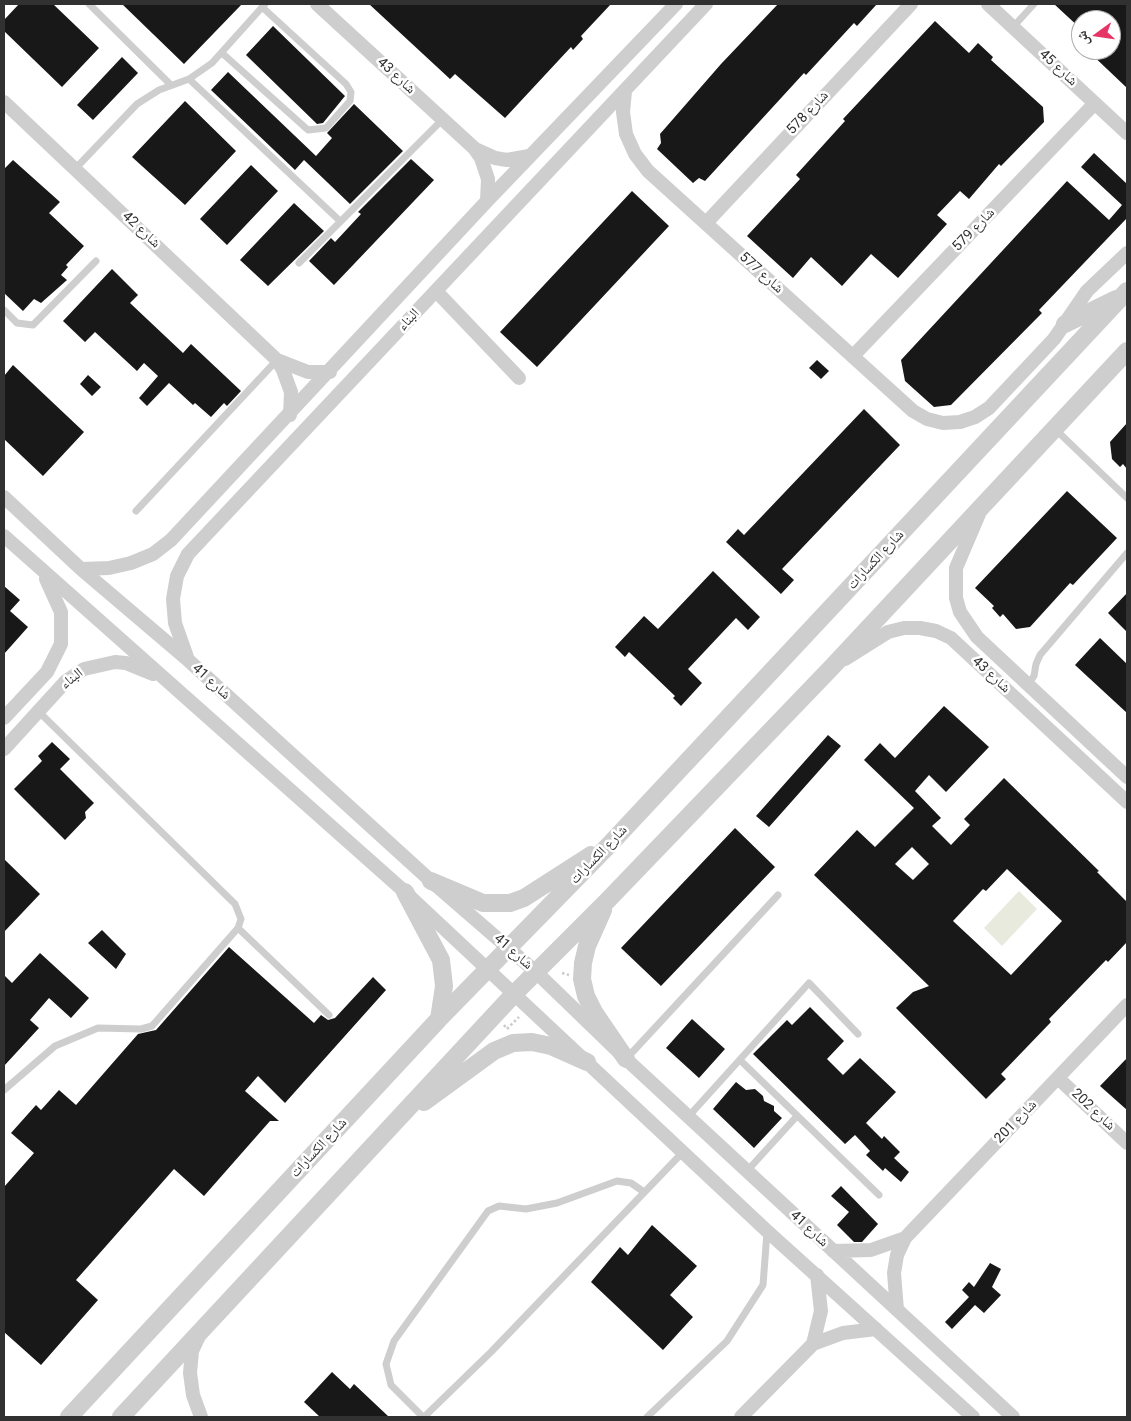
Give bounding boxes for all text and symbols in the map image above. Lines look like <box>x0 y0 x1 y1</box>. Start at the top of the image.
north arrow <box>1071 10 1121 60</box>
text: ش <box>1073 29 1092 48</box>
street label: شارع 45 <box>1036 46 1080 90</box>
street label: شارع 43 <box>374 54 418 98</box>
street label: شارع 578 <box>784 88 832 138</box>
street label: شارع 579 <box>949 205 999 255</box>
street label: شارع 42 <box>119 208 163 252</box>
street label: شارع 577 <box>735 249 787 297</box>
street label: البناء <box>395 305 423 335</box>
street label: شارع الكسارات <box>844 527 908 593</box>
street label: شارع 43 <box>969 653 1013 697</box>
street label: شارع 41 <box>188 660 234 704</box>
street label: البناء <box>57 665 87 693</box>
street label: شارع الكسارات <box>567 822 631 888</box>
street label: شارع 41 <box>490 931 536 973</box>
street label: شارع 202 <box>1068 1086 1118 1134</box>
street label: شارع 201 <box>991 1097 1041 1147</box>
street label: شارع الكسارات <box>287 1115 351 1181</box>
street label: شارع 41 <box>787 1207 831 1251</box>

